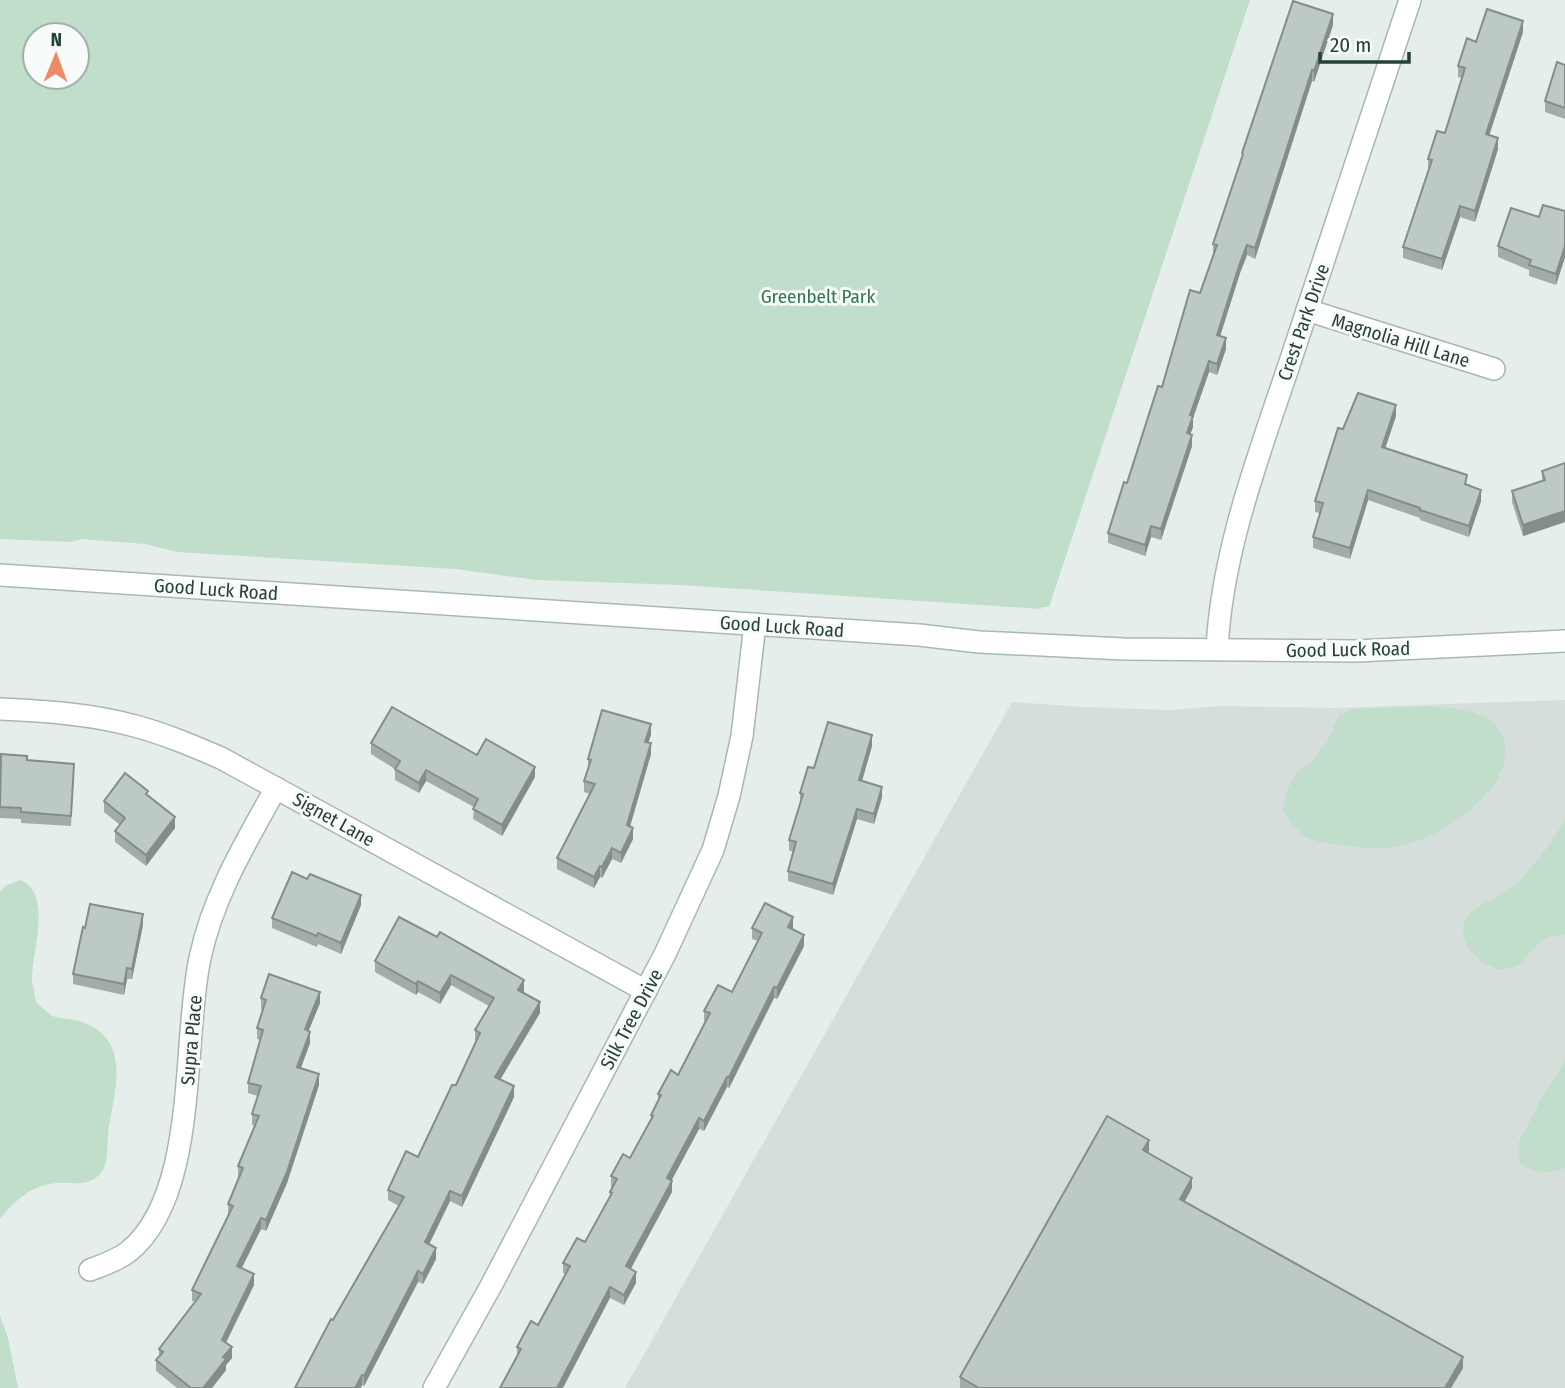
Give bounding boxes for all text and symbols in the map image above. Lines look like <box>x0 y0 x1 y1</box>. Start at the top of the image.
north arrow <box>21 21 91 91</box>
scale bar <box>1320 21 1409 65</box>
text: N <box>50 28 62 51</box>
text: 20 m <box>1330 32 1371 58</box>
street label: Crest Park Drive <box>1273 261 1334 384</box>
park label: Greenbelt Park <box>761 285 875 308</box>
street label: Magnolia Hill Lane <box>1329 309 1473 372</box>
street label: Good Luck Road <box>153 574 279 605</box>
street label: Good Luck Road <box>719 611 845 642</box>
street label: Good Luck Road <box>1286 637 1410 662</box>
street label: Signet Lane <box>289 788 379 851</box>
street label: Silk Tree Drive <box>595 965 667 1073</box>
street label: Supra Place <box>176 994 207 1086</box>

